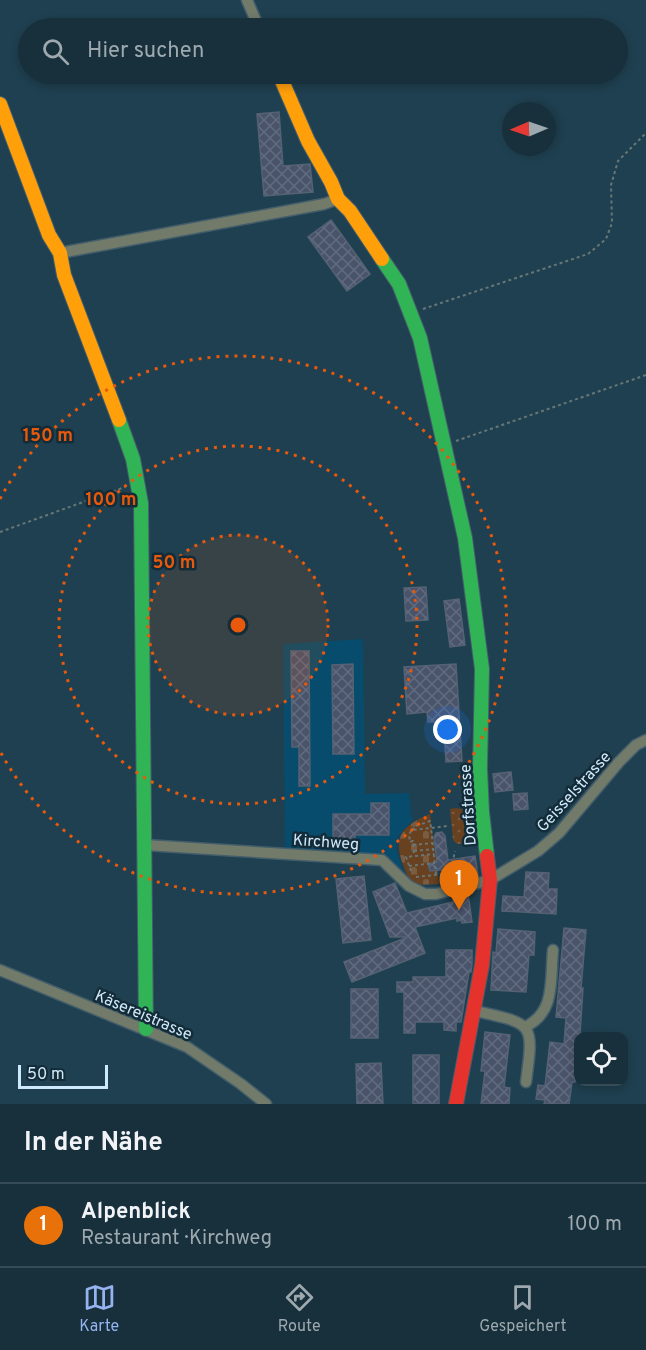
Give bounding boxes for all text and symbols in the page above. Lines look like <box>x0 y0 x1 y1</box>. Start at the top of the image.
search box <box>18 18 628 84</box>
icon: search <box>39 35 72 68</box>
text: Hier suchen <box>87 38 204 65</box>
north arrow <box>502 102 556 156</box>
text: 150 m <box>23 425 73 448</box>
text: 100 m <box>85 489 137 512</box>
text: 50 m <box>152 552 196 575</box>
centre of rings <box>228 615 248 635</box>
your location <box>433 715 462 744</box>
street label: Geisselstrasse <box>533 748 616 837</box>
street label: Dorfstrasse <box>456 764 482 846</box>
street label: Kirchweg <box>292 831 360 855</box>
pin: 1 <box>440 860 478 910</box>
street label: Käsereistrasse <box>92 986 195 1045</box>
map controls <box>574 1032 628 1086</box>
button: locate <box>574 1032 628 1086</box>
scale bar <box>18 1062 108 1090</box>
text: 50 m <box>27 1065 65 1085</box>
text: In der Nähe <box>24 1127 163 1160</box>
text: Alpenblick <box>81 1199 191 1226</box>
text: 1 <box>40 1212 48 1238</box>
text: 100 m <box>567 1212 622 1238</box>
text: Restaurant · Kirchweg <box>81 1226 272 1252</box>
tab: Karte <box>79 1281 119 1337</box>
tab: Route <box>278 1281 321 1337</box>
tab: Gespeichert <box>479 1281 567 1337</box>

